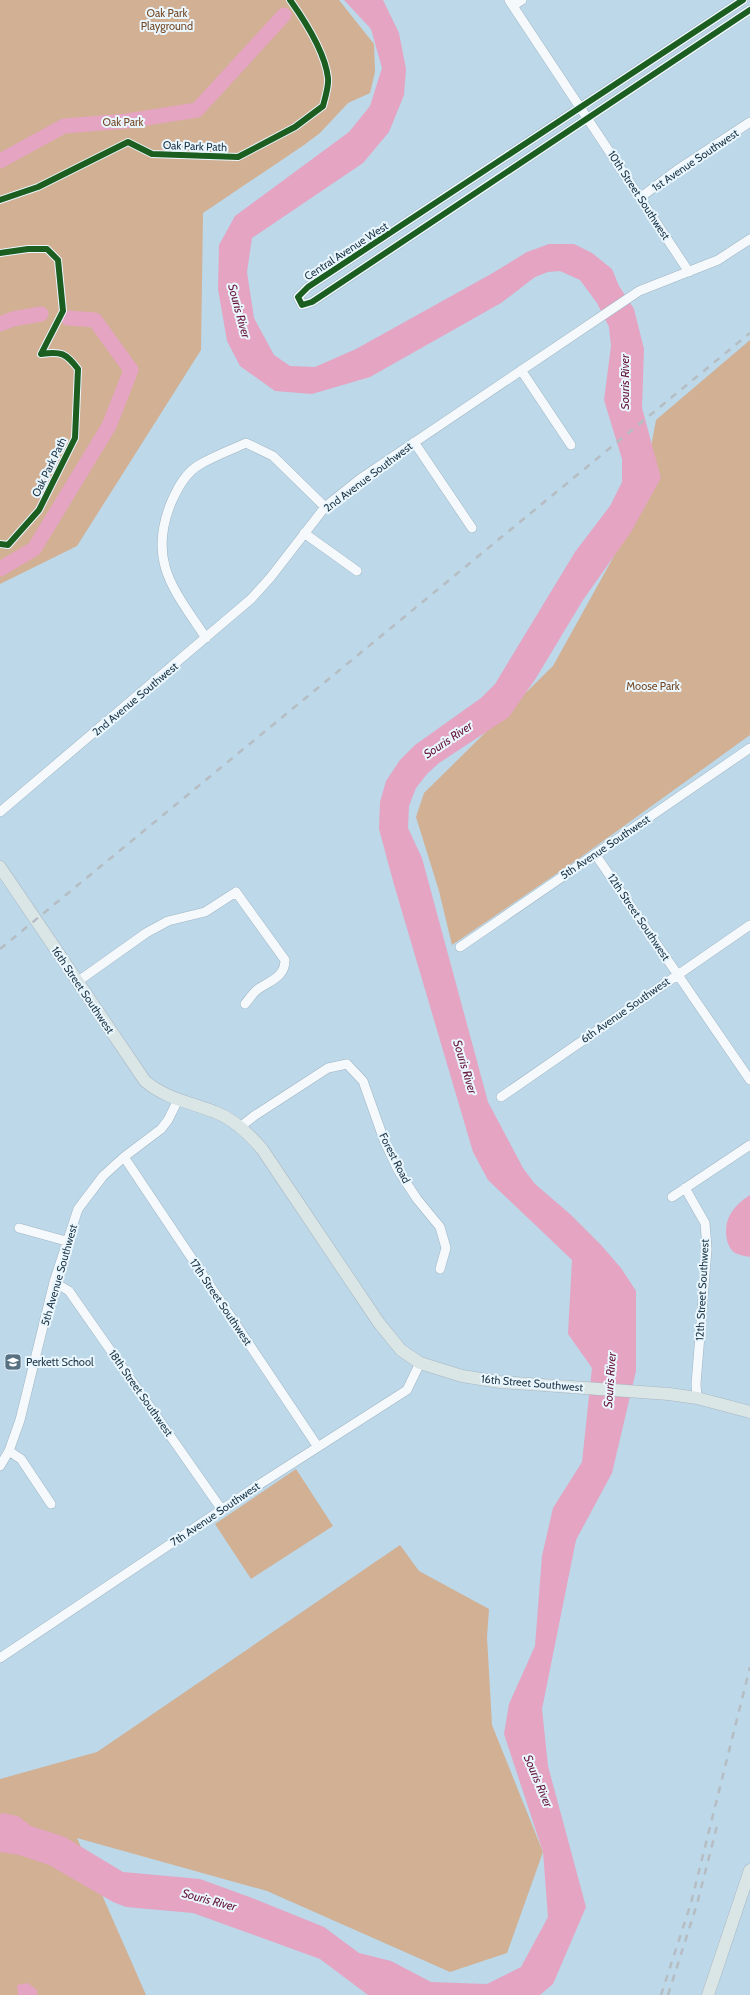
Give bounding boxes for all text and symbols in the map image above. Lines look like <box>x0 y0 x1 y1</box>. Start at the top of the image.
park label: Oak Park Playground <box>141 6 193 33</box>
park label: Oak Park <box>103 115 144 129</box>
street label: 1st Avenue Southwest <box>649 126 741 194</box>
street label: Oak Park Path <box>163 138 227 154</box>
street label: 10th Street Southwest <box>605 148 673 243</box>
street label: Central Avenue West <box>302 219 391 283</box>
water label: Souris River <box>225 282 254 341</box>
water label: Souris River <box>617 353 632 410</box>
street label: Oak Park Path <box>29 435 69 499</box>
street label: 2nd Avenue Southwest <box>321 439 415 515</box>
street label: 2nd Avenue Southwest <box>89 659 181 739</box>
park label: Moose Park <box>626 679 680 693</box>
water label: Souris River <box>420 717 476 761</box>
street label: 5th Avenue Southwest <box>558 812 653 882</box>
street label: 12th Street Southwest <box>605 871 673 963</box>
street label: 16th Street Southwest <box>49 944 118 1037</box>
street label: 6th Avenue Southwest <box>578 974 672 1046</box>
water label: Souris River <box>450 1038 481 1097</box>
street label: Forest Road <box>376 1130 414 1186</box>
street label: 5th Avenue Southwest <box>38 1222 80 1327</box>
street label: 12th Street Southwest <box>692 1238 712 1341</box>
street label: 17th Street Southwest <box>187 1256 255 1348</box>
street label: 18th Street Southwest <box>106 1347 176 1439</box>
water label: Souris River <box>600 1350 619 1408</box>
school or university icon: Perkett School <box>3 1352 23 1372</box>
place label: Perkett School <box>26 1355 94 1369</box>
street label: 16th Street Southwest <box>480 1372 584 1394</box>
street label: 7th Avenue Southwest <box>168 1479 263 1549</box>
water label: Souris River <box>521 1752 557 1811</box>
water label: Souris River <box>180 1885 239 1914</box>

